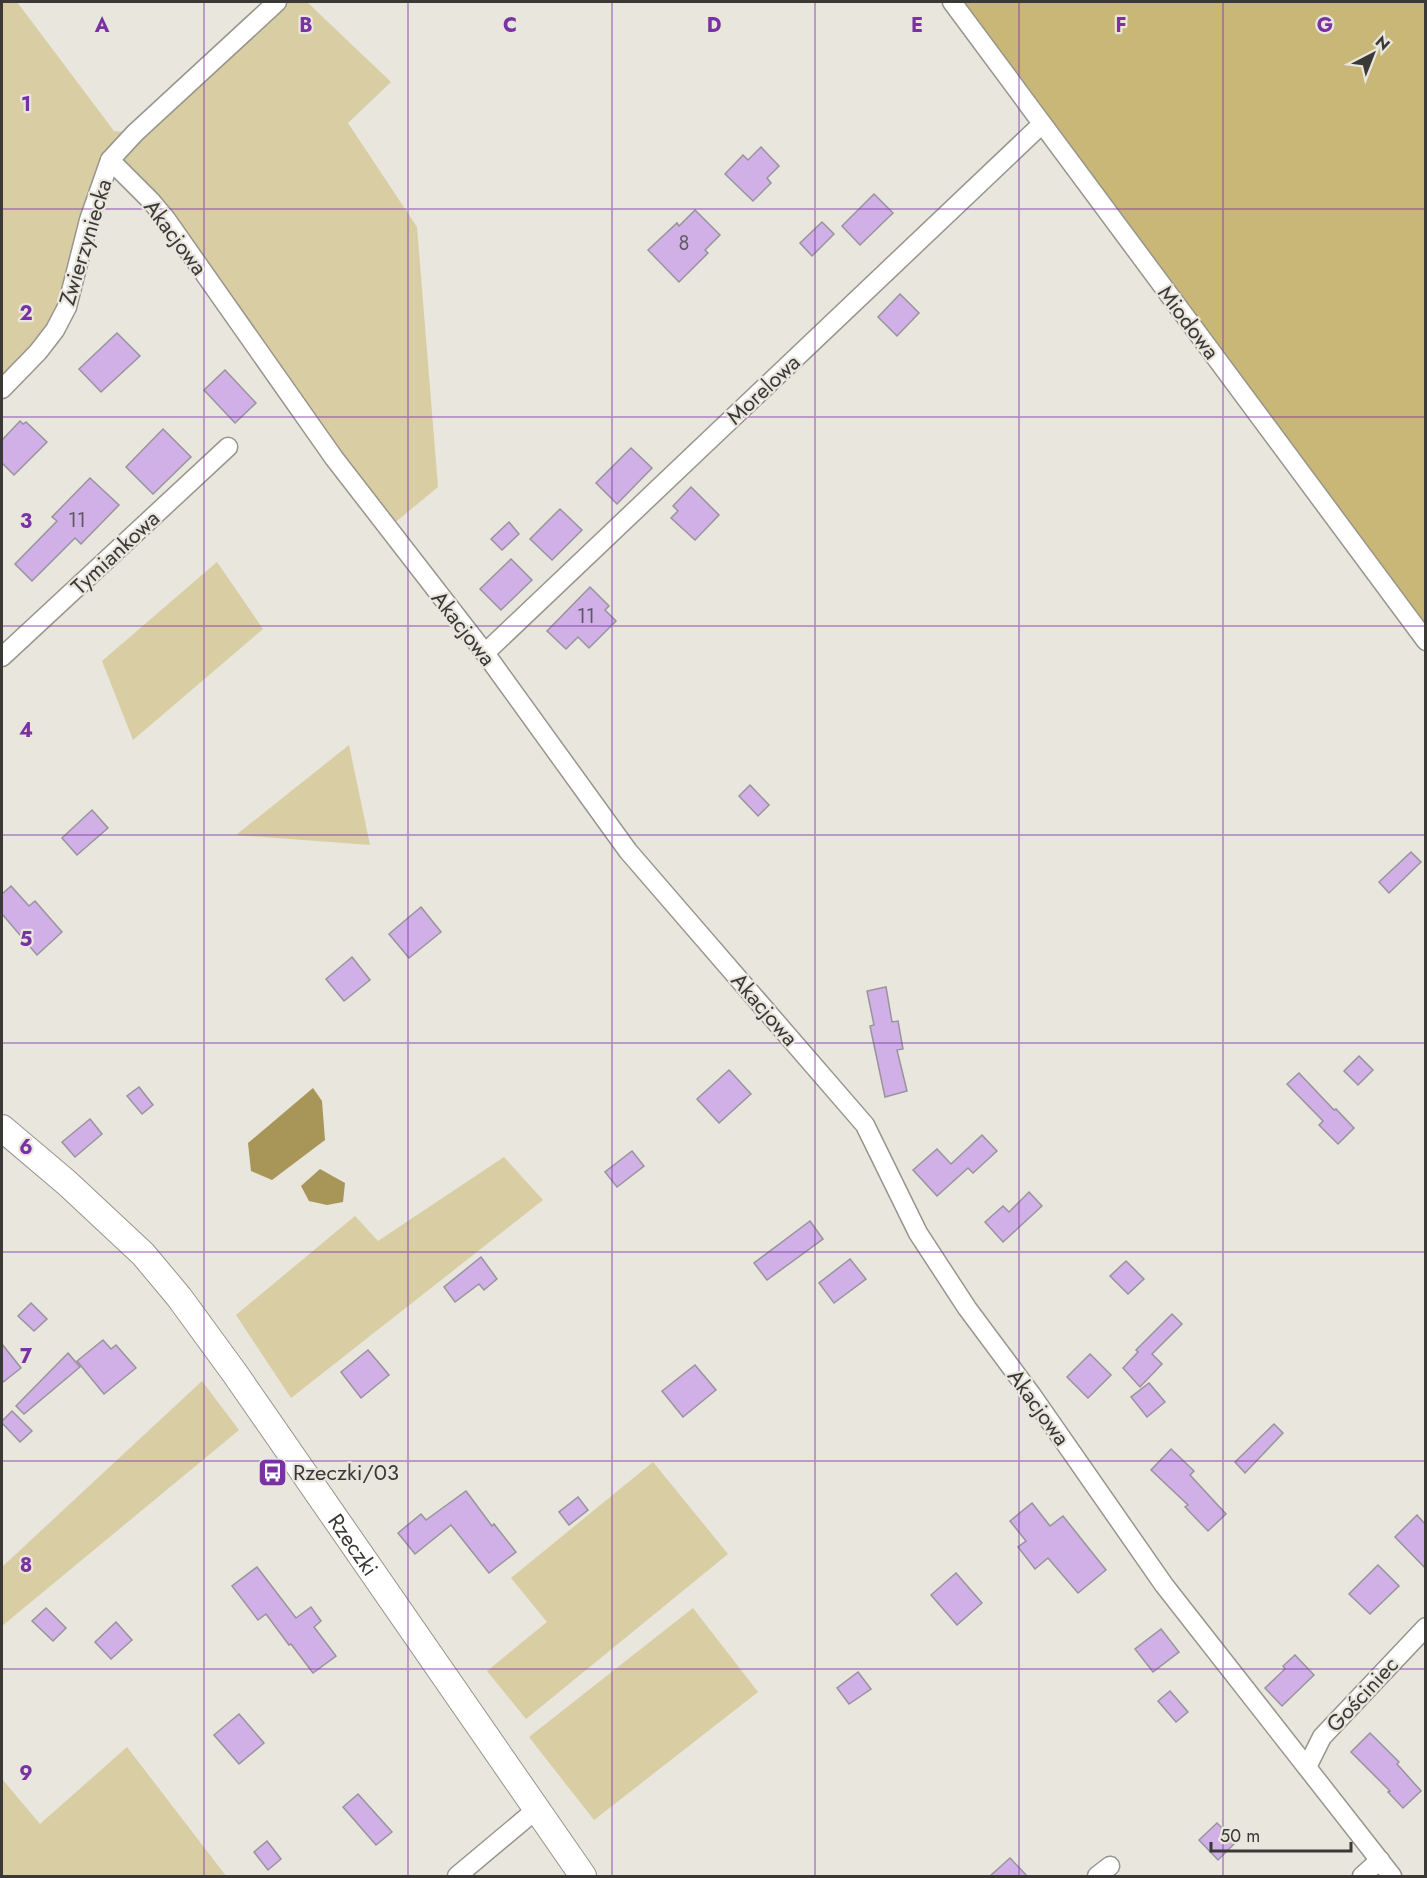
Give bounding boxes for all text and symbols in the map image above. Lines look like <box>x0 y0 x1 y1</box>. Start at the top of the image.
text: A <box>94 11 110 40</box>
text: B <box>299 11 313 40</box>
text: C <box>503 11 517 40</box>
text: D <box>707 11 721 40</box>
text: E <box>911 11 923 40</box>
text: F <box>1115 11 1127 40</box>
text: G <box>1317 11 1333 40</box>
north arrow <box>1343 24 1403 84</box>
text: N <box>1370 30 1395 56</box>
text: 1 <box>21 90 31 119</box>
street label: Zwierzyniecka <box>51 175 119 309</box>
street label: Akacjowa <box>137 192 215 282</box>
house number: 8 <box>679 229 689 258</box>
street label: Miodowa <box>1151 278 1227 366</box>
text: 2 <box>19 299 33 328</box>
street label: Morelowa <box>719 346 807 432</box>
street label: Tymiankowa <box>64 503 166 601</box>
house number: 11 <box>68 506 86 535</box>
text: 3 <box>20 507 32 536</box>
street label: Akacjowa <box>424 583 504 673</box>
house number: 11 <box>577 602 595 631</box>
text: 4 <box>19 716 33 745</box>
text: 5 <box>20 925 33 954</box>
street label: Akacjowa <box>724 965 806 1053</box>
text: 6 <box>19 1133 33 1162</box>
text: 7 <box>20 1342 33 1371</box>
street label: Akacjowa <box>1000 1362 1078 1452</box>
bus stop icon: Rzeczki/03 <box>256 1456 288 1488</box>
place label: Rzeczki/03 <box>293 1456 399 1488</box>
street label: Rzeczki <box>320 1507 386 1582</box>
text: 8 <box>20 1551 32 1580</box>
street label: Gościniec <box>1318 1649 1406 1739</box>
text: 9 <box>19 1759 33 1788</box>
scale bar <box>1211 1815 1350 1853</box>
text: 50 m <box>1220 1823 1260 1849</box>

